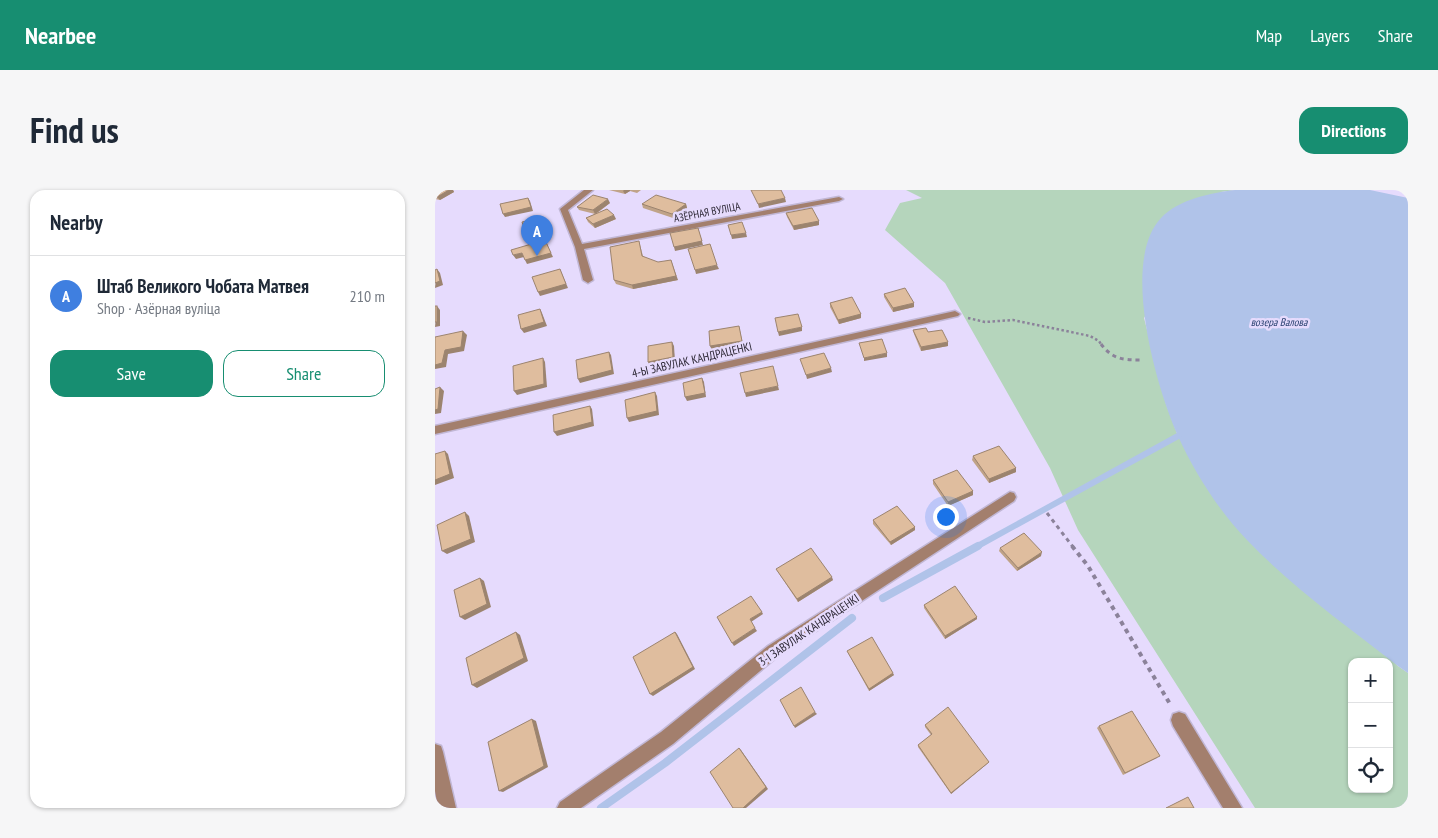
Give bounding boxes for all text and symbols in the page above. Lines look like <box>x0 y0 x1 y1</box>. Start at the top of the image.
text: Nearbee <box>25 20 96 51</box>
text: Map <box>1256 24 1282 47</box>
text: Layers <box>1310 24 1350 47</box>
text: Share <box>1378 24 1413 47</box>
text: Find us <box>30 107 119 153</box>
button: Directions <box>1299 107 1408 154</box>
street label: АЗЁРНАЯ ВУЛІЦА <box>673 199 742 225</box>
text: Nearby <box>50 209 103 236</box>
pin: A <box>521 215 553 256</box>
text: Штаб Великого Чобата Матвея <box>97 274 309 298</box>
text: A <box>62 286 70 306</box>
text: 210 m <box>350 286 385 306</box>
text: Shop · Азёрная вуліца <box>97 298 220 318</box>
water label: возера Валова <box>1251 315 1308 329</box>
street label: 4-Ы ЗАВУЛАК КАНДРАЦЕНКІ <box>630 338 753 381</box>
button: Save <box>50 350 213 397</box>
button: Share <box>223 350 385 397</box>
your location <box>933 504 959 530</box>
street label: 3-І ЗАВУЛАК КАНДРАЦЕНКІ <box>756 590 862 669</box>
map controls <box>1348 658 1393 793</box>
button: + <box>1348 658 1393 703</box>
button: − <box>1348 703 1393 748</box>
button: locate <box>1348 748 1393 793</box>

